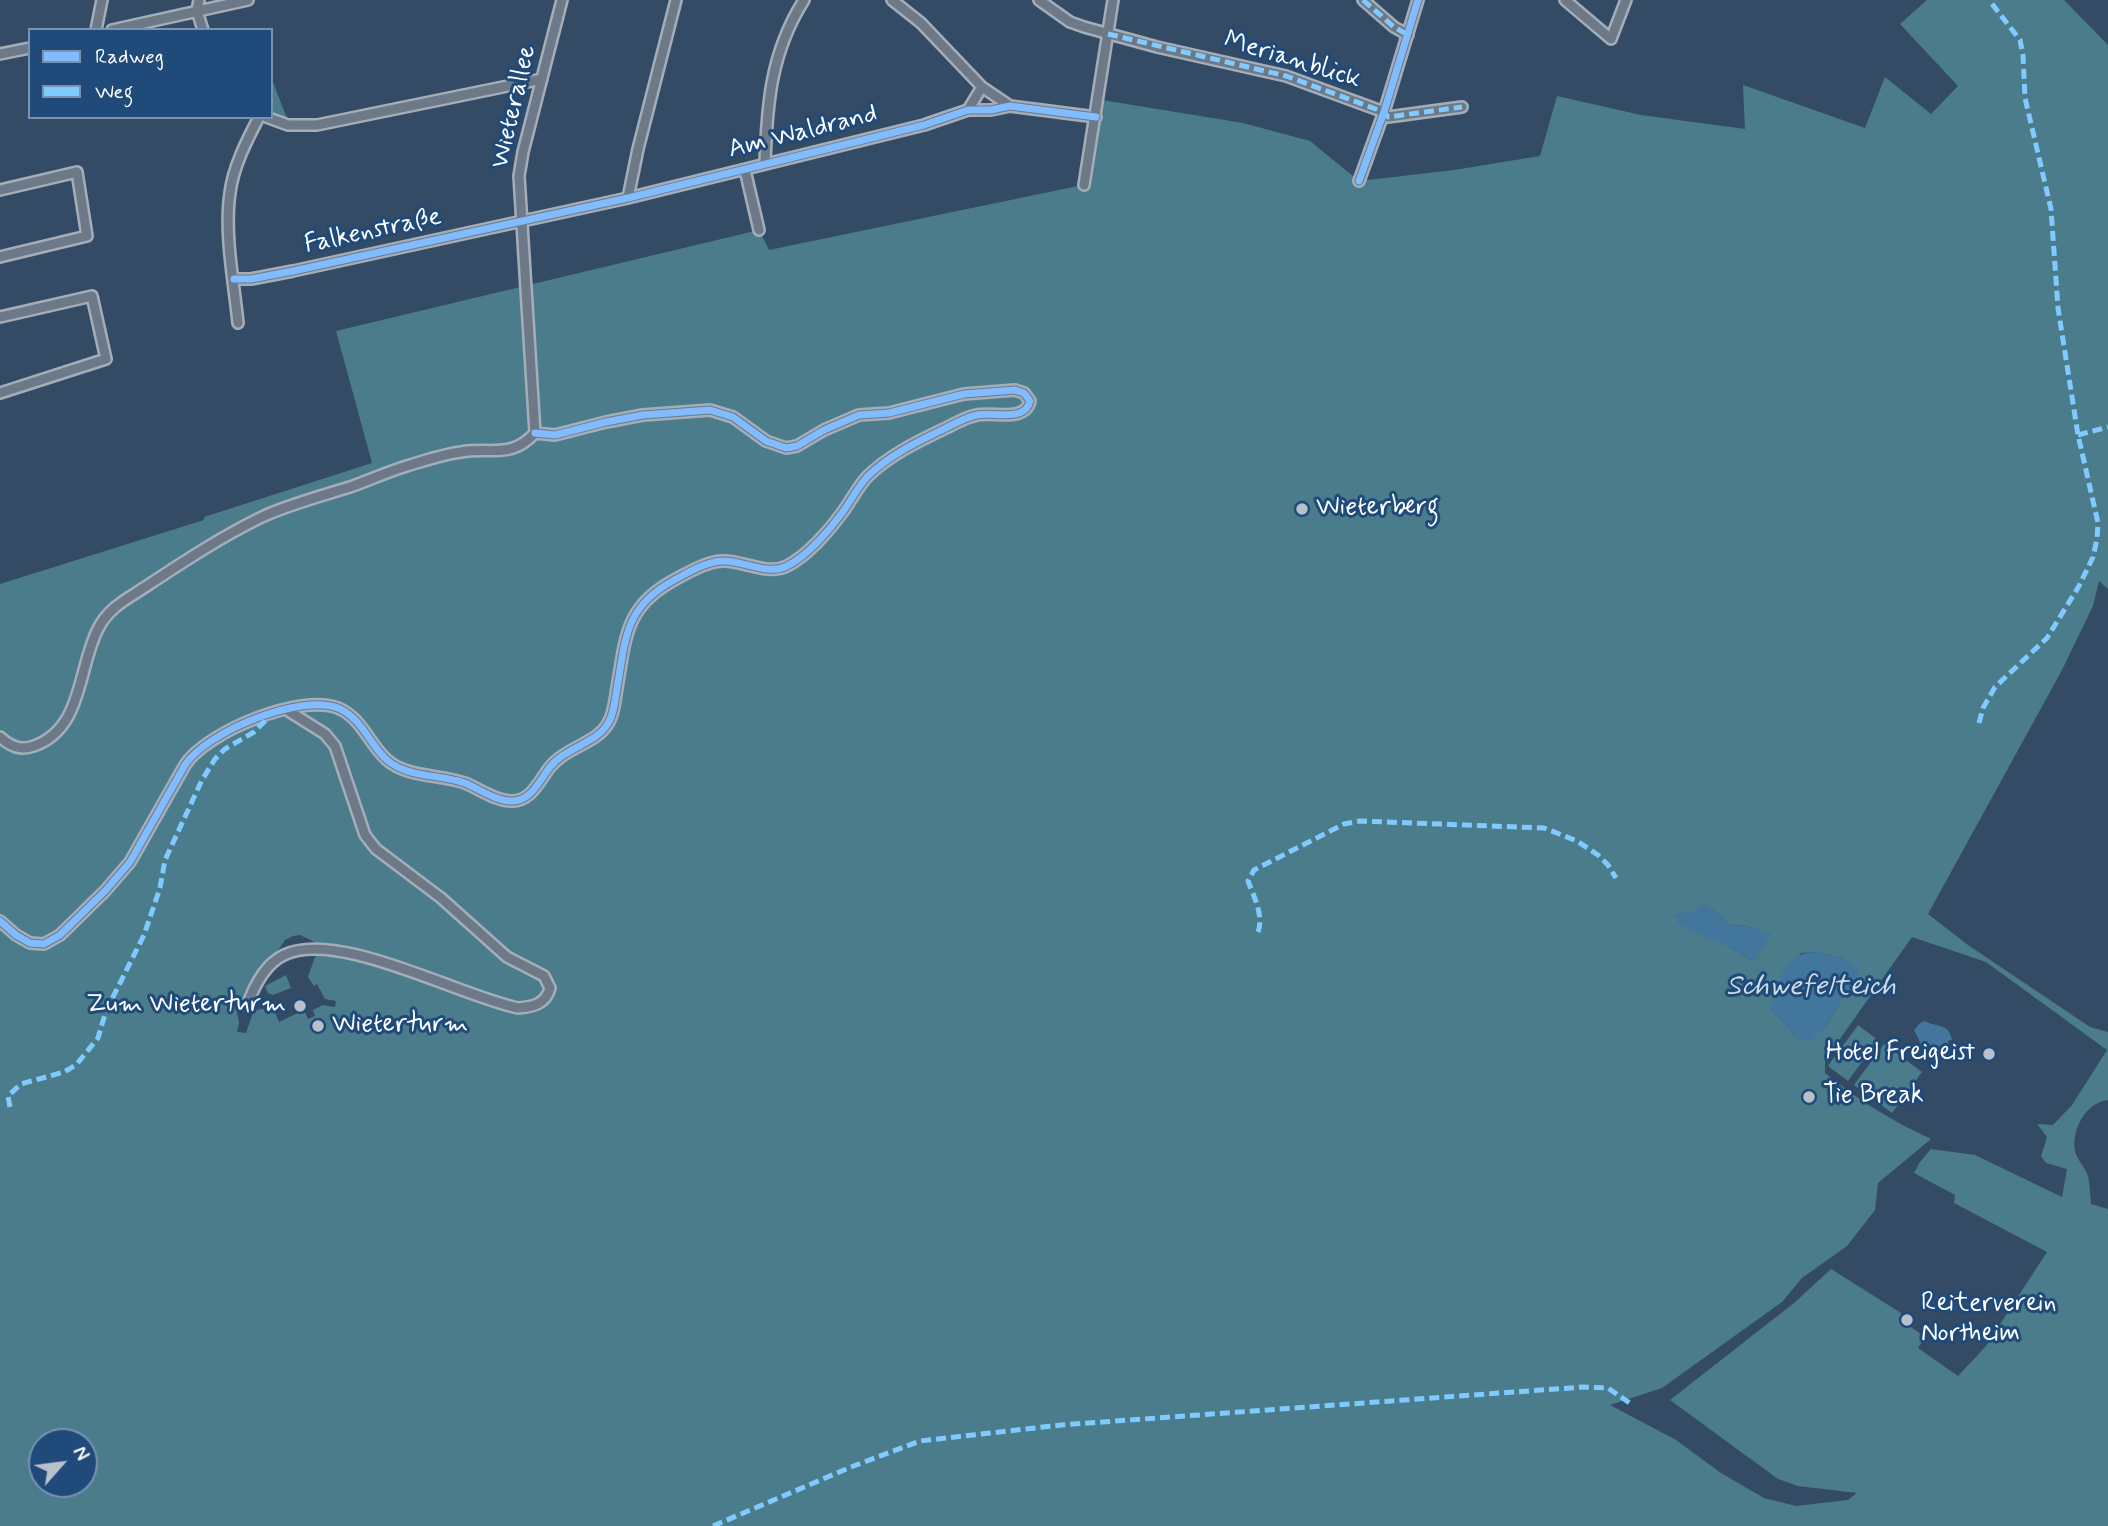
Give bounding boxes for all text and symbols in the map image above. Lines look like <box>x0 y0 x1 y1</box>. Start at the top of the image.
street label: Merianblick <box>1220 25 1364 97</box>
legend <box>28 28 273 119</box>
street label: Wieterallee <box>486 42 544 172</box>
text: Radweg <box>95 43 164 71</box>
text: Weg <box>95 78 133 106</box>
street label: Am Waldrand <box>725 99 881 167</box>
street label: Falkenstraße <box>302 202 444 262</box>
place label: Wieterberg <box>1316 493 1439 525</box>
marker: Wieterberg <box>1294 501 1310 517</box>
water label: Schwefelteich <box>1726 971 1896 1005</box>
place label: Zum Wieterturm <box>86 990 286 1022</box>
marker: Zum Wieterturm <box>292 998 308 1014</box>
place label: Wieterturm <box>332 1010 468 1042</box>
marker: Wieterturm <box>310 1018 326 1034</box>
place label: Hotel Freigeist <box>1826 1038 1975 1070</box>
marker: Hotel Freigeist <box>1981 1046 1997 1062</box>
place label: Tie Break <box>1823 1081 1924 1113</box>
marker: Tie Break <box>1801 1089 1817 1105</box>
place label: Reiterverein Northeim <box>1921 1289 2057 1350</box>
marker: Reiterverein Northeim <box>1899 1312 1915 1328</box>
north arrow <box>28 1428 98 1498</box>
text: N <box>66 1442 94 1465</box>

